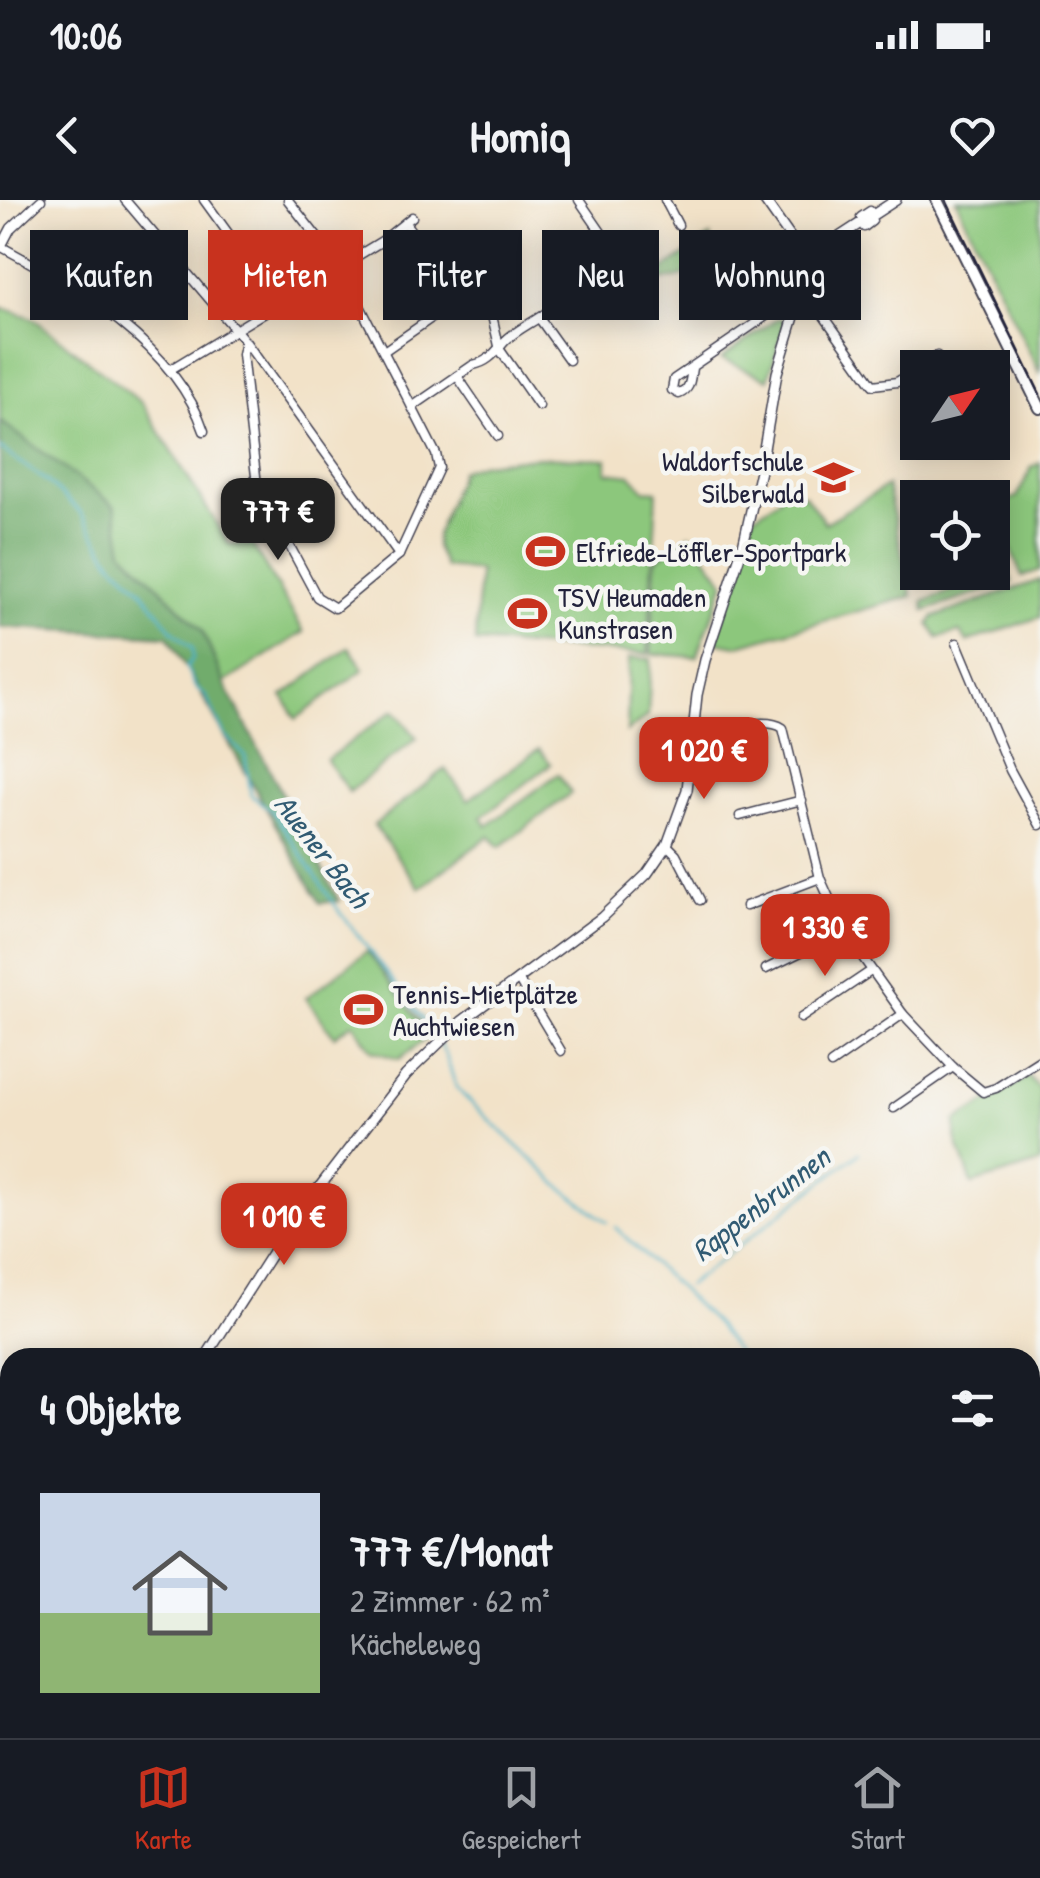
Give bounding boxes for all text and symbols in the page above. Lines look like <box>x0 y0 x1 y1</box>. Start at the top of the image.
text: 10:06 <box>50 9 122 61</box>
text: Homiq <box>470 105 570 166</box>
icon: back <box>40 108 95 163</box>
icon: heart <box>945 108 1000 163</box>
chip: Kaufen <box>30 230 188 320</box>
chip: Mieten <box>208 230 363 320</box>
chip: Filter <box>383 230 522 320</box>
chip: Neu <box>542 230 659 320</box>
chip: Wohnung <box>679 230 861 320</box>
north arrow <box>900 350 1010 460</box>
map controls <box>900 350 1010 590</box>
place label: Waldorfschule Silberwald <box>662 442 804 512</box>
school or university icon: Waldorfschule Silberwald <box>813 456 855 498</box>
pin: 777 € <box>208 478 348 563</box>
button: locate <box>900 480 1010 590</box>
text: 777 € <box>243 489 313 532</box>
sports icon: Elfriede-Löffler-Sportpark <box>525 531 567 573</box>
place label: Elfriede-Löffler-Sportpark <box>576 533 847 571</box>
place label: TSV Heumaden Kunstrasen <box>558 578 706 648</box>
sports icon: TSV Heumaden Kunstrasen <box>507 592 549 634</box>
pin: 1 020 € <box>612 717 796 802</box>
text: 1 020 € <box>661 728 747 771</box>
water label: Auener Bach <box>266 785 381 917</box>
pin: 1 330 € <box>733 894 917 979</box>
text: 1 330 € <box>783 905 867 948</box>
place label: Tennis-Mietplätze Auchtwiesen <box>393 975 578 1045</box>
sports icon: Tennis-Mietplätze Auchtwiesen <box>342 989 384 1031</box>
water label: Rappenbrunnen <box>683 1135 840 1271</box>
pin: 1 010 € <box>192 1183 376 1268</box>
text: 1 010 € <box>243 1194 325 1237</box>
text: 4 Objekte <box>40 1380 181 1437</box>
icon: filters <box>945 1381 1000 1436</box>
text: 777 €/Monat <box>350 1522 552 1579</box>
icon: home <box>120 1533 240 1653</box>
text: 2 Zimmer · 62 m² <box>350 1579 550 1622</box>
text: Kächeleweg <box>350 1622 481 1665</box>
tab: Karte <box>135 1760 192 1858</box>
tab: Gespeichert <box>462 1760 581 1858</box>
tab: Start <box>850 1760 905 1858</box>

